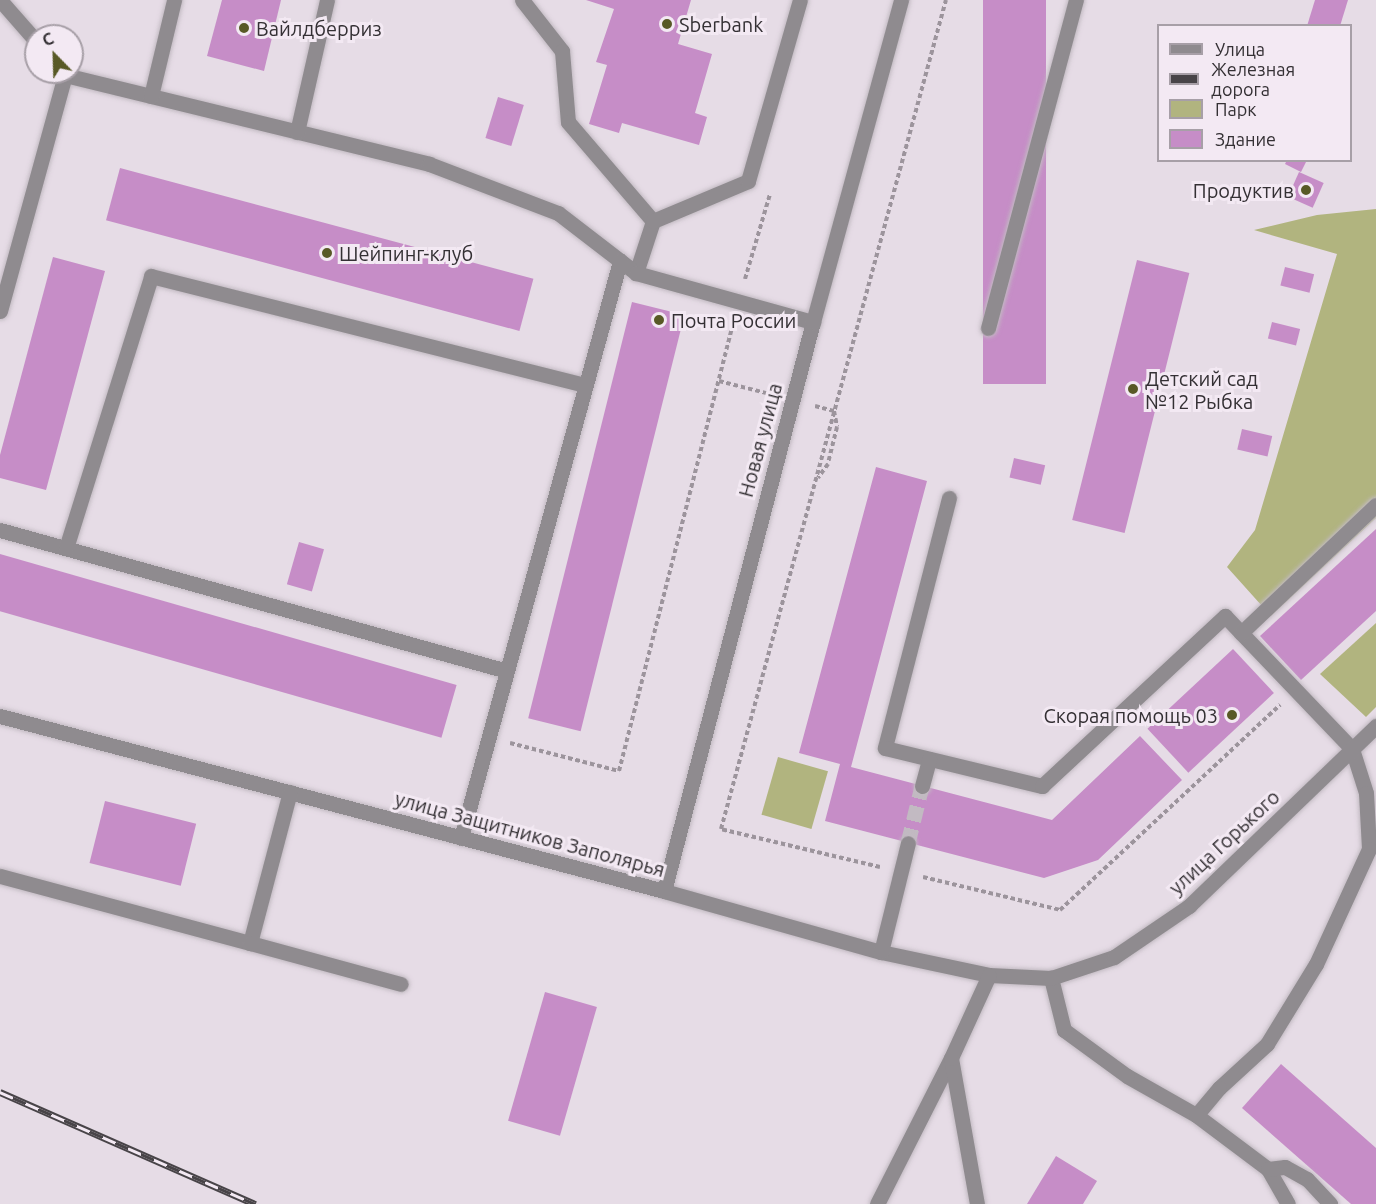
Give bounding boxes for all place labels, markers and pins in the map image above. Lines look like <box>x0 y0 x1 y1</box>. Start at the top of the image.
place label: Sberbank <box>679 12 763 36</box>
place label: Вайлдберриз <box>256 16 382 40</box>
marker: Sberbank <box>660 17 674 31</box>
marker: Вайлдберриз <box>237 21 251 35</box>
place label: Продуктив <box>1193 178 1294 202</box>
marker: Продуктив <box>1299 183 1313 197</box>
place label: Шейпинг-клуб <box>339 241 473 265</box>
marker: Шейпинг-клуб <box>320 246 334 260</box>
place label: Почта России <box>671 308 796 332</box>
marker: Почта России <box>652 313 666 327</box>
place label: Детский сад №12 Рыбка <box>1145 366 1258 413</box>
marker: Детский сад №12 Рыбка <box>1126 382 1140 396</box>
place label: Скорая помощь 03 <box>1044 703 1218 727</box>
marker: Скорая помощь 03 <box>1223 706 1241 724</box>

